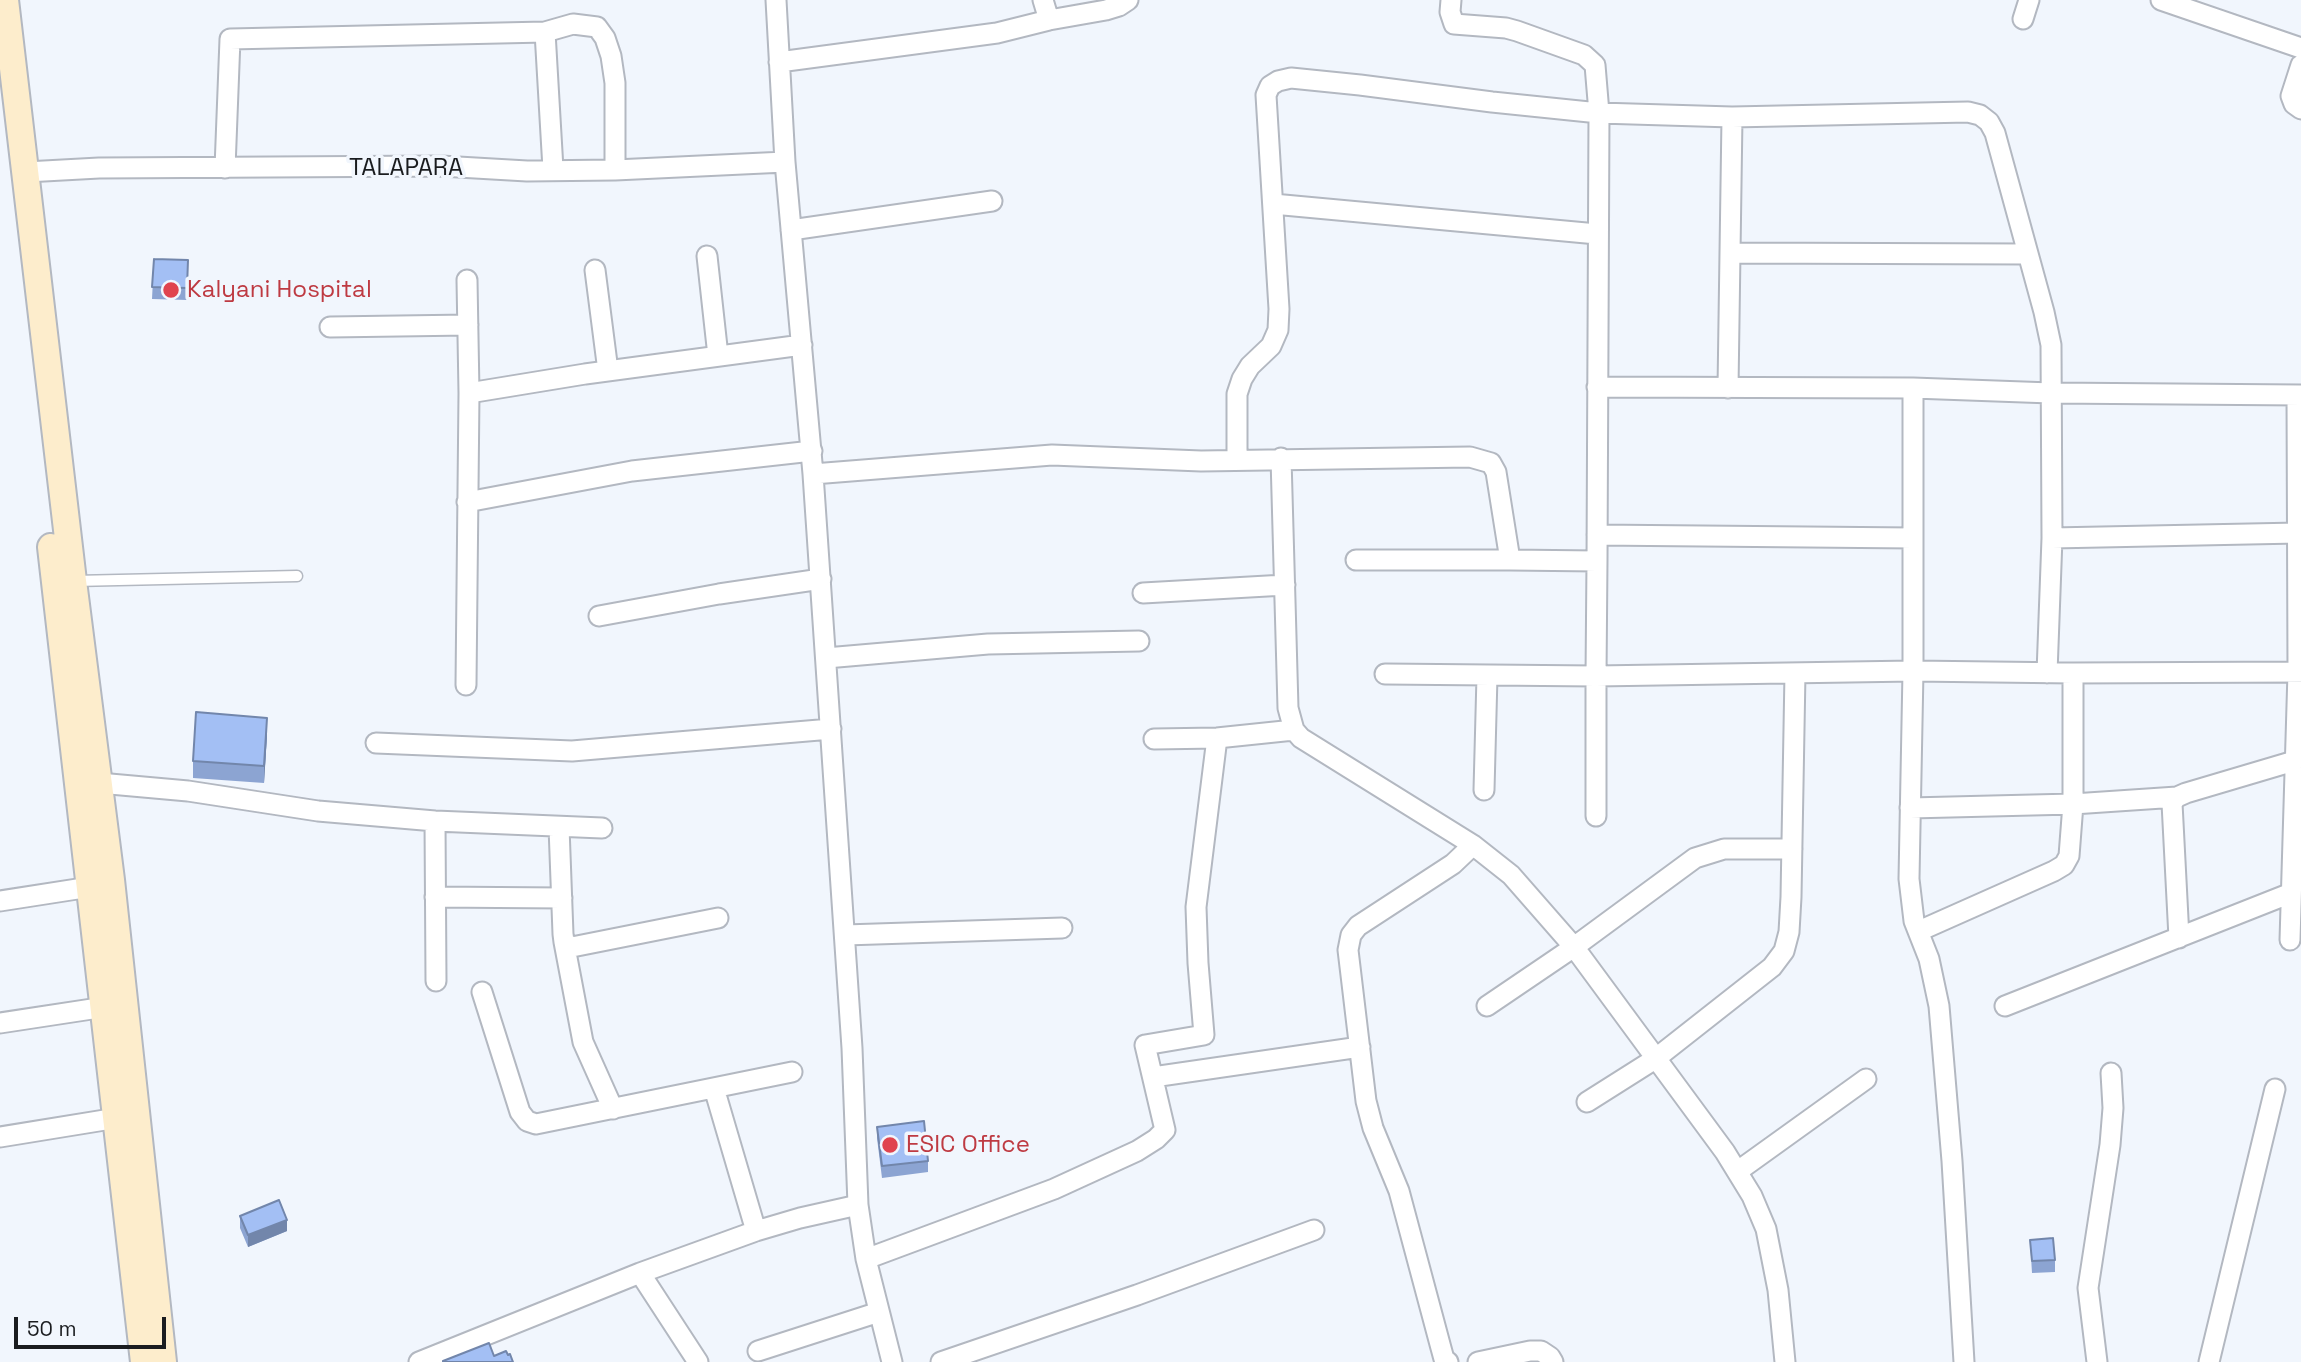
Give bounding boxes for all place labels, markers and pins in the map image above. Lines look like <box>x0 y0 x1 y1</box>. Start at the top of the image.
place label: Kalyani Hospital <box>187 276 372 304</box>
marker: Kalyani Hospital <box>161 280 181 300</box>
place label: ESIC Office <box>906 1131 1030 1159</box>
marker: ESIC Office <box>880 1135 900 1155</box>

